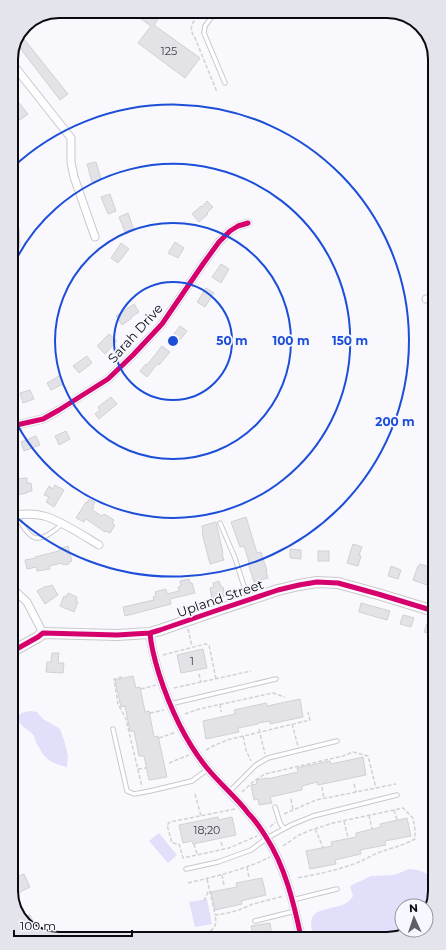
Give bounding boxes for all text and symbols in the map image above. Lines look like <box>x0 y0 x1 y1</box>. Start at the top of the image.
house number: 125 <box>161 44 177 58</box>
street label: Sarah Drive <box>104 300 166 366</box>
text: 50 m <box>216 333 248 348</box>
text: 100 m <box>273 333 309 348</box>
text: 150 m <box>332 333 368 348</box>
centre of rings <box>166 334 180 348</box>
text: 200 m <box>375 414 415 429</box>
street label: Upland Street <box>175 576 265 620</box>
house number: 1 <box>190 654 194 668</box>
house number: 18;20 <box>194 823 220 837</box>
north arrow <box>394 898 434 938</box>
text: N <box>409 901 418 915</box>
scale bar <box>14 912 132 938</box>
text: 100 m <box>20 918 56 933</box>

